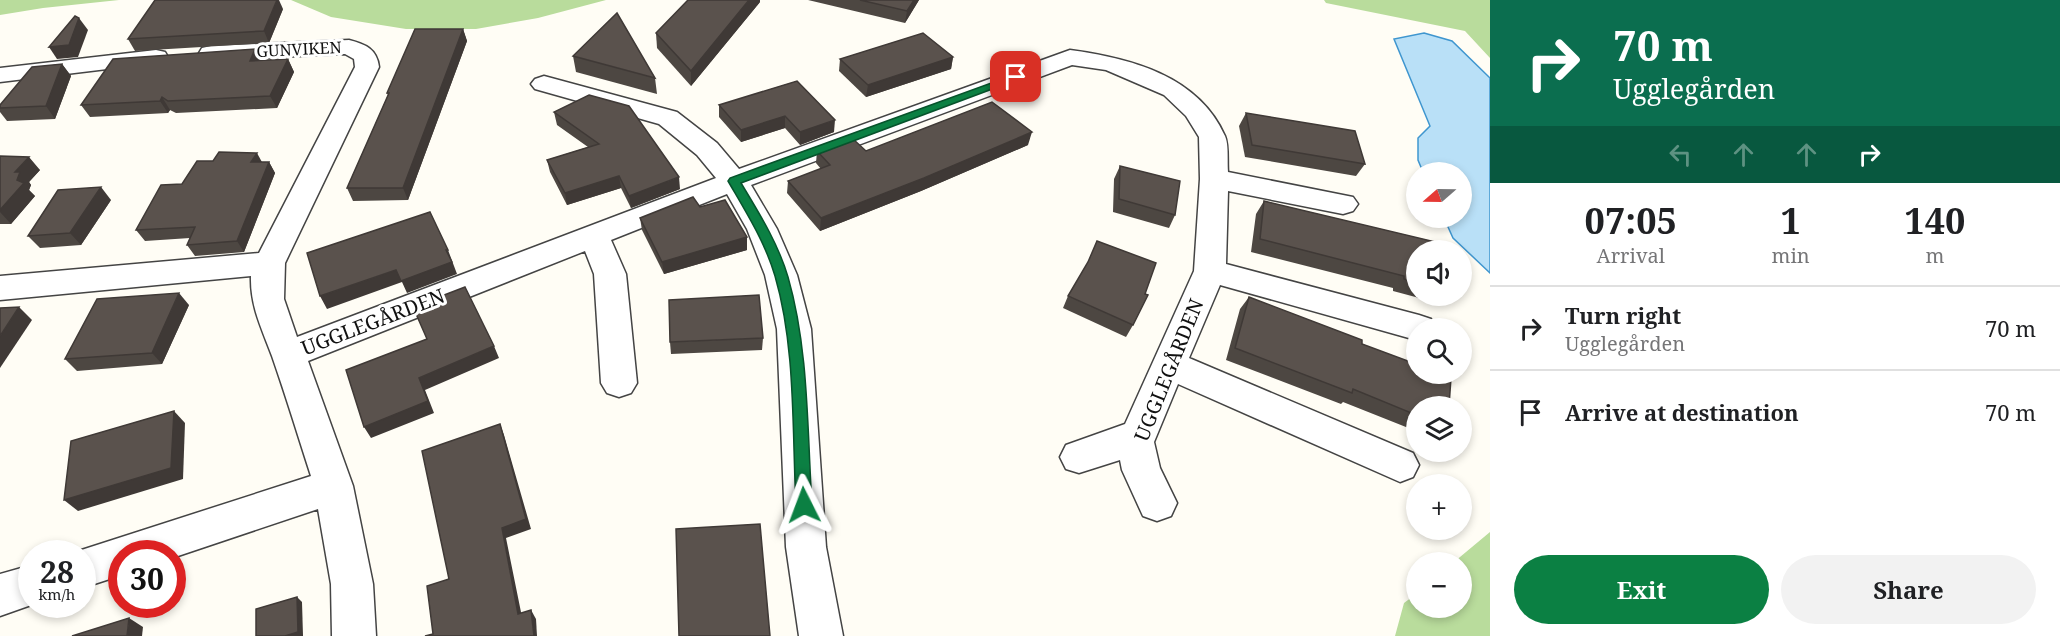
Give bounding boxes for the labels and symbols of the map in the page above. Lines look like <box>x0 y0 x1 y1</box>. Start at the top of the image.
street label: GUNVIKEN <box>256 36 342 62</box>
pin <box>990 51 1041 102</box>
north arrow <box>1406 162 1472 228</box>
street label: UGGLEGÅRDEN <box>297 282 448 361</box>
street label: UGGLEGÅRDEN <box>1128 294 1209 445</box>
position arrow <box>772 473 836 537</box>
speed limit sign: 30 <box>108 540 186 618</box>

